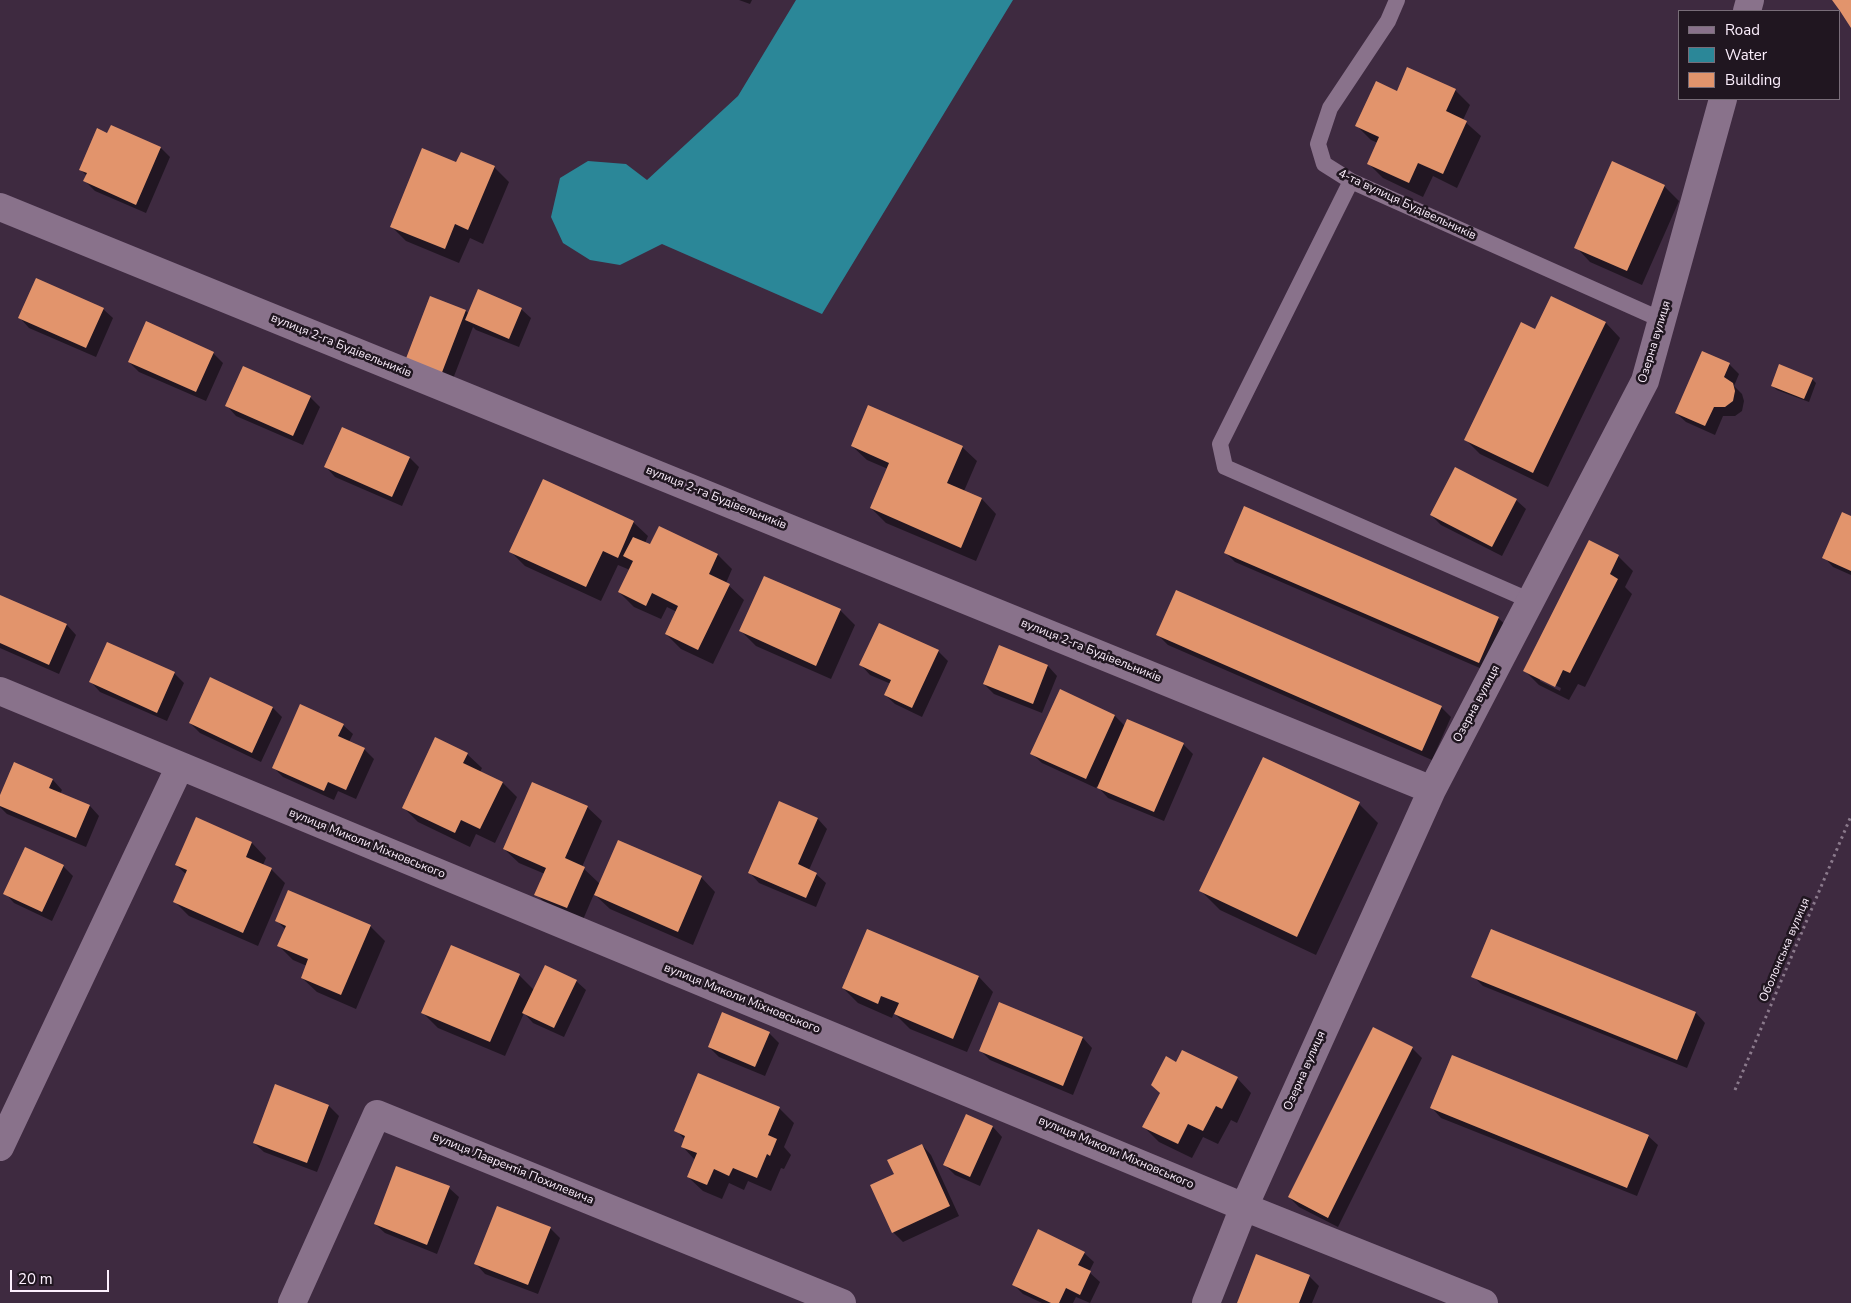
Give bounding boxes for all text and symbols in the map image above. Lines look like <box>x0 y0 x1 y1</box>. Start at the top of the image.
legend <box>1678 10 1841 100</box>
text: Road <box>1725 20 1760 40</box>
text: Water <box>1725 45 1767 65</box>
text: Building <box>1725 70 1781 90</box>
street label: 4-та вулиця Будівельників <box>1336 167 1478 243</box>
street label: Озерна вулиця <box>1636 299 1674 385</box>
street label: вулиця 2-га Будівельників <box>269 311 413 381</box>
street label: вулиця 2-га Будівельників <box>644 463 788 533</box>
street label: вулиця 2-га Будівельників <box>1019 616 1163 686</box>
street label: Озерна вулиця <box>1451 663 1503 745</box>
street label: вулиця Миколи Міхновського <box>287 806 447 882</box>
street label: Оболонська вулиця <box>1757 896 1813 1004</box>
street label: вулиця Миколи Міхновського <box>662 961 822 1037</box>
street label: Озерна вулиця <box>1281 1029 1329 1113</box>
street label: вулиця Миколи Міхновського <box>1036 1114 1196 1192</box>
street label: вулиця Лаврентія Похилевича <box>430 1130 596 1208</box>
scale bar <box>12 1260 111 1292</box>
text: 20 m <box>18 1269 53 1289</box>

